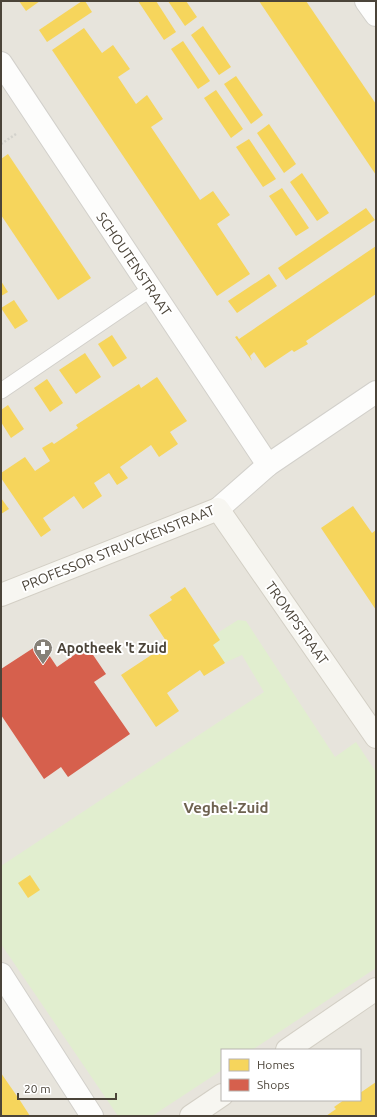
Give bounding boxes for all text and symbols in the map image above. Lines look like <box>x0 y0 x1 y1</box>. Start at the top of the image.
street label: SCHOUTENSTRAAT <box>93 209 175 319</box>
street label: PROFESSOR STRUYCKENSTRAAT <box>19 502 217 594</box>
street label: TROMPSTRAAT <box>262 578 332 668</box>
pharmacy icon: Apotheek 't Zuid <box>32 637 54 665</box>
place label: Apotheek 't Zuid <box>57 640 167 656</box>
district label: Veghel-Zuid <box>184 799 268 816</box>
legend <box>221 1049 361 1101</box>
text: Homes <box>257 1058 295 1071</box>
scale bar <box>18 1075 116 1101</box>
text: Shops <box>257 1078 289 1091</box>
text: 20 m <box>24 1082 51 1095</box>

